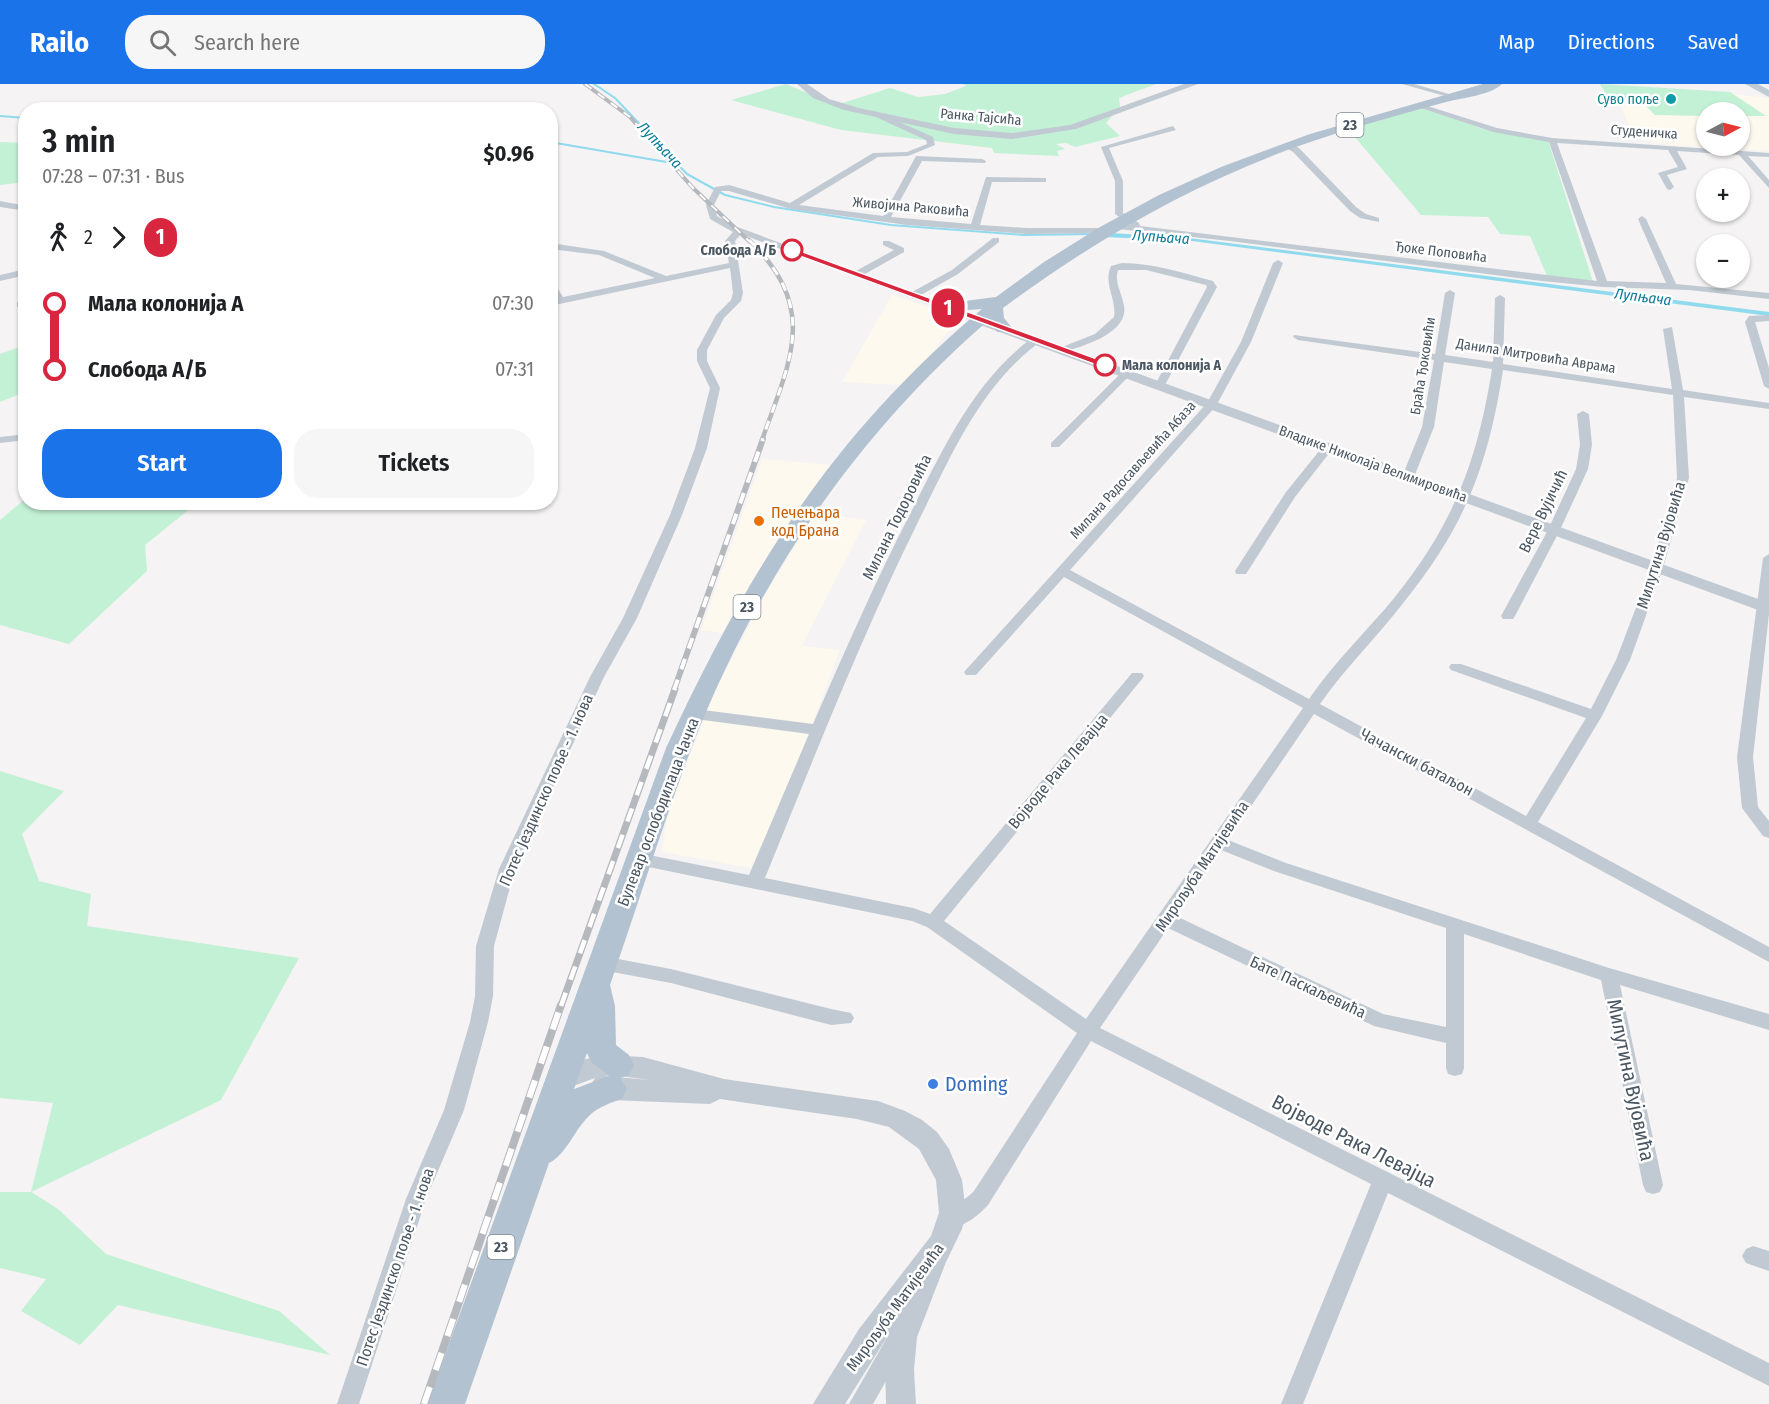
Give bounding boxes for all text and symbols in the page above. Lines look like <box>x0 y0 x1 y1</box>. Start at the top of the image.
search box <box>125 15 545 69</box>
text: Railo <box>30 26 89 59</box>
icon: search <box>146 26 179 59</box>
text: Search here <box>194 29 300 56</box>
text: Map <box>1498 29 1535 55</box>
text: Directions <box>1568 29 1655 55</box>
text: Saved <box>1688 29 1739 55</box>
place label: Суво поље <box>1597 91 1659 108</box>
marker: Суво поље <box>1664 92 1678 106</box>
north arrow <box>1696 102 1750 156</box>
map controls <box>1696 102 1750 288</box>
street label: Ранка Тајсића <box>940 105 1022 129</box>
road number: 23 <box>1336 113 1364 137</box>
water label: Лупњача <box>633 117 686 172</box>
text: 3 min <box>42 121 116 161</box>
street label: Студеничка <box>1610 121 1678 143</box>
text: $0.96 <box>484 140 534 167</box>
text: 07:28 – 07:31 · Bus <box>42 164 185 188</box>
button: + <box>1696 168 1750 222</box>
street label: Живојина Раковића <box>852 193 970 221</box>
icon: walk <box>42 221 75 254</box>
icon: forward <box>102 221 135 254</box>
text: 1 <box>156 224 165 250</box>
text: 2 <box>84 225 93 249</box>
water label: Лупњача <box>1131 226 1190 248</box>
button: − <box>1696 234 1750 288</box>
street label: Ђоке Поповића <box>1394 238 1488 266</box>
marker: Слобода А/Б <box>781 239 803 261</box>
place label: Слобода А/Б <box>701 242 776 259</box>
water label: Лупњача <box>1612 284 1673 309</box>
line badge: 1 <box>928 288 968 328</box>
text: Мала колонија А <box>88 290 244 317</box>
text: 07:30 <box>492 291 534 315</box>
text: 1 <box>944 295 952 321</box>
street label: Браћа Ђоковићи <box>1407 316 1439 416</box>
street label: Данила Митровића Аврама <box>1454 335 1617 377</box>
marker: Мала колонија А <box>1094 354 1116 376</box>
text: Слобода А/Б <box>88 356 207 383</box>
text: 07:31 <box>495 357 534 381</box>
place label: Мала колонија А <box>1122 357 1221 374</box>
street label: Милана Радосављевића Абаза <box>1066 397 1200 543</box>
street label: Владике Николаја Велимировића <box>1277 422 1470 506</box>
button: Start <box>42 429 282 498</box>
button: Tickets <box>294 429 534 498</box>
street label: Милана Тодоровића <box>858 451 936 583</box>
street label: Вере Вујичић <box>1515 466 1571 556</box>
street label: Милутина Вујовића <box>1633 479 1689 611</box>
place label: Печењара код Брана <box>771 503 840 540</box>
marker: Печењара код Брана <box>752 514 766 528</box>
road number: 23 <box>734 595 760 619</box>
street label: Потес Јездинско поље - 1. нова <box>495 691 597 889</box>
street label: Војводе Рака Левајца <box>1004 709 1112 832</box>
street label: Булевар ослободилаца Чачка <box>613 715 703 909</box>
street label: Чачански батаљон <box>1357 724 1477 800</box>
street label: Мирољуба Матијевића <box>1151 797 1253 935</box>
street label: Бате Паскаљевића <box>1247 952 1369 1022</box>
street label: Милутина Вујовића <box>1602 997 1660 1163</box>
place label: Doming <box>945 1072 1008 1096</box>
marker: Doming <box>926 1077 940 1091</box>
street label: Војводе Рака Левајца <box>1268 1089 1440 1193</box>
street label: Потес Јездинско поље - 1. нова <box>352 1165 438 1369</box>
road number: 23 <box>488 1235 514 1259</box>
street label: Мирољуба Матијевића <box>842 1239 948 1375</box>

